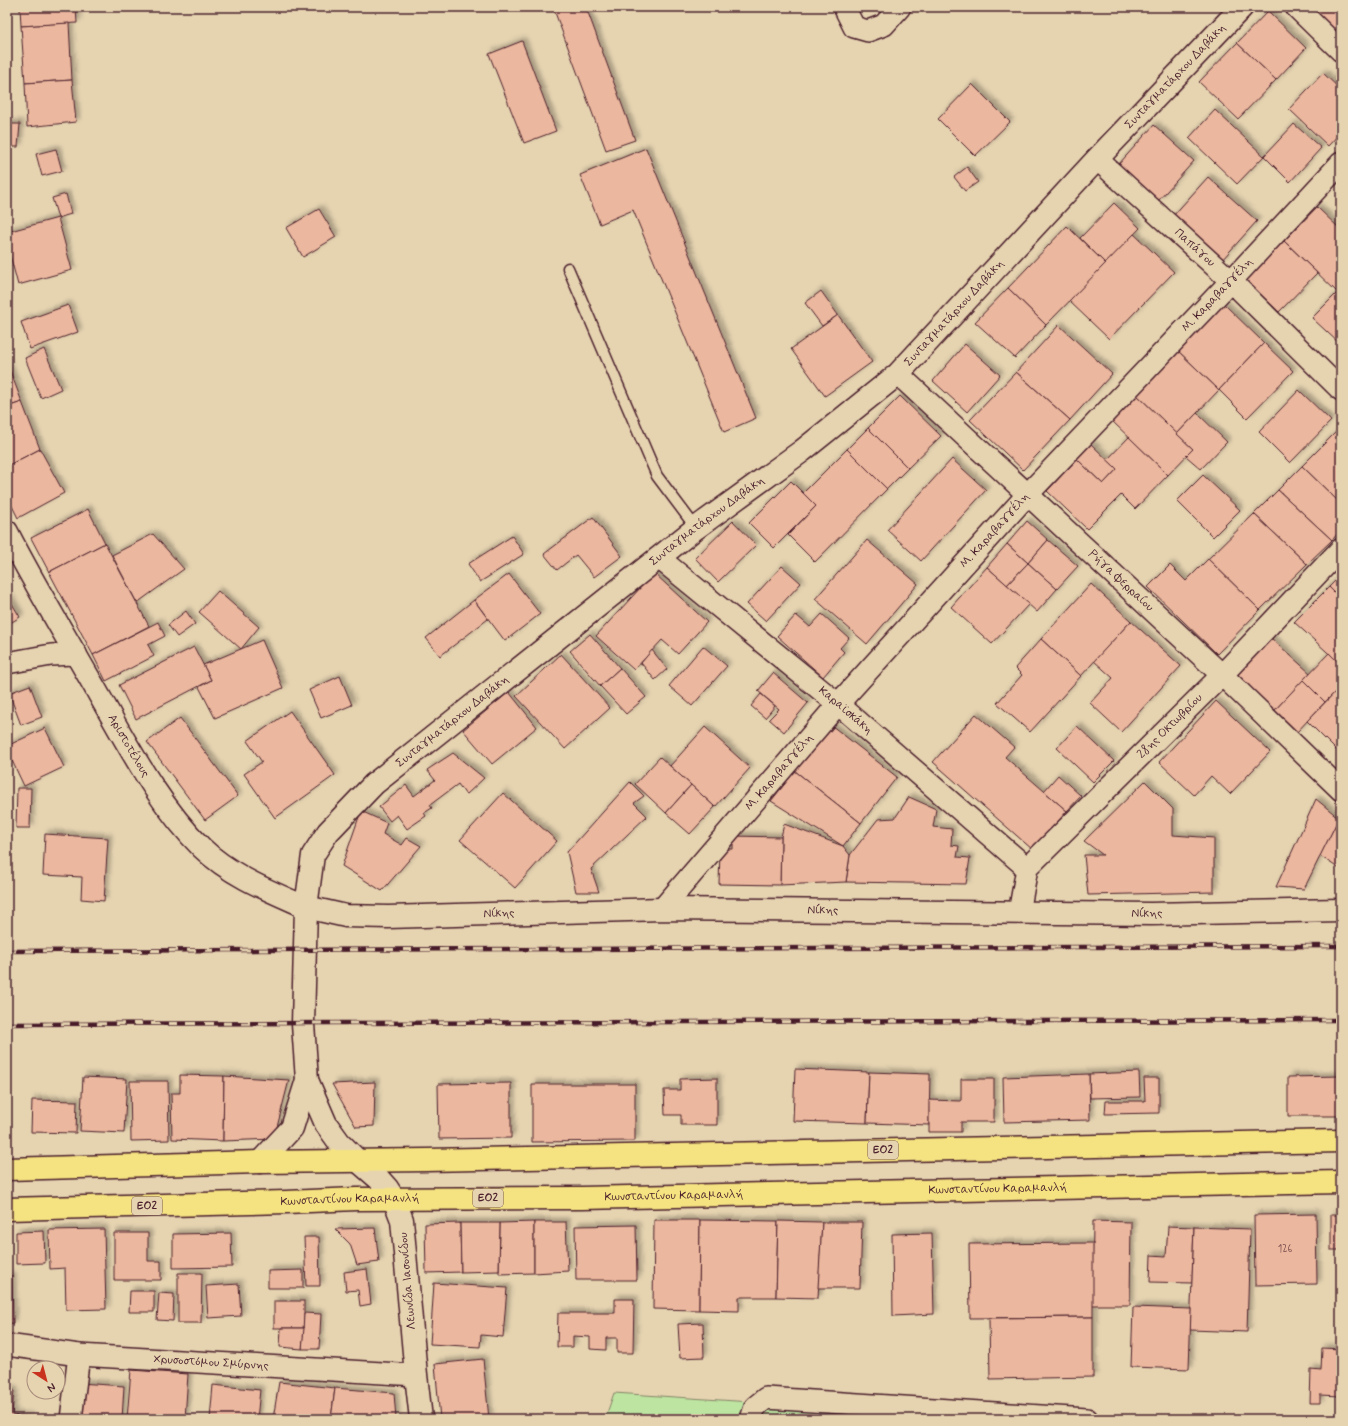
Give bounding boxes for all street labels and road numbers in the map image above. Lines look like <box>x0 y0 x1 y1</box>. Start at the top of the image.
street label: Συνταγματάρχου Δαβάκη <box>1121 20 1230 133</box>
street label: Παπάγου <box>1171 225 1219 271</box>
street label: Μ. Καραβαγγέλη <box>1178 254 1257 336</box>
street label: Συνταγματάρχου Δαβάκη <box>901 256 1008 370</box>
street label: Συνταγματάρχου Δαβάκη <box>646 473 768 570</box>
street label: Μ. Καραβαγγέλη <box>956 489 1033 572</box>
street label: Ρήγα Φερραίου <box>1084 546 1157 616</box>
street label: Συνταγματάρχου Δαβάκη <box>393 672 512 771</box>
street label: Καραϊσκάκη <box>815 683 876 739</box>
street label: 28ης Οκτωβρίου <box>1134 690 1207 762</box>
street label: Αριστοτέλους <box>104 712 153 781</box>
street label: Μ. Καραβαγγέλη <box>742 730 817 814</box>
street label: Νίκης <box>807 902 839 919</box>
street label: Νίκης <box>483 905 515 922</box>
street label: Νίκης <box>1131 906 1163 922</box>
road number: ΕΟ2 <box>868 1141 898 1159</box>
street label: Κωνσταντίνου Καραμανλή <box>928 1180 1067 1199</box>
street label: Κωνσταντίνου Καραμανλή <box>604 1187 744 1206</box>
road number: ΕΟ2 <box>473 1189 503 1207</box>
street label: Κωνσταντίνου Καραμανλή <box>280 1191 419 1210</box>
road number: ΕΟ2 <box>132 1197 162 1215</box>
street label: Λεωνίδα Ιασονίδου <box>396 1231 420 1330</box>
street label: Χρυσοστόμου Σμύρνης <box>153 1351 269 1374</box>

